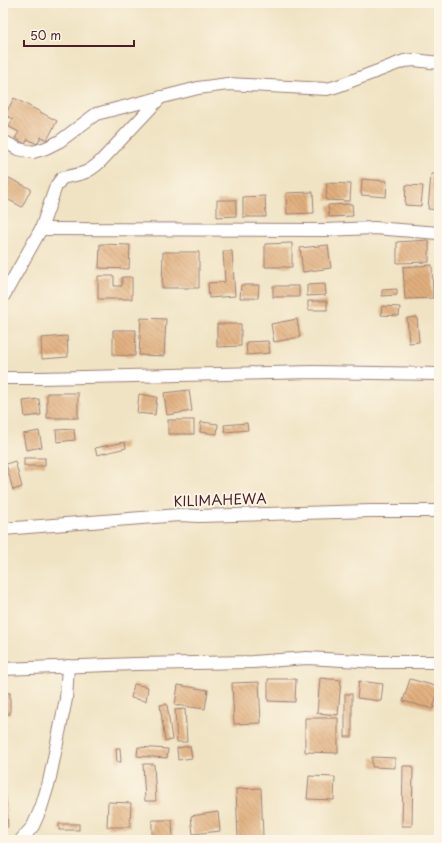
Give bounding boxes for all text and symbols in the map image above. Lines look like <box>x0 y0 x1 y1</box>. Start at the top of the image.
scale bar <box>24 22 134 48</box>
text: 50 m <box>30 26 61 44</box>
street label: KILIMAHEWA <box>173 487 267 512</box>

